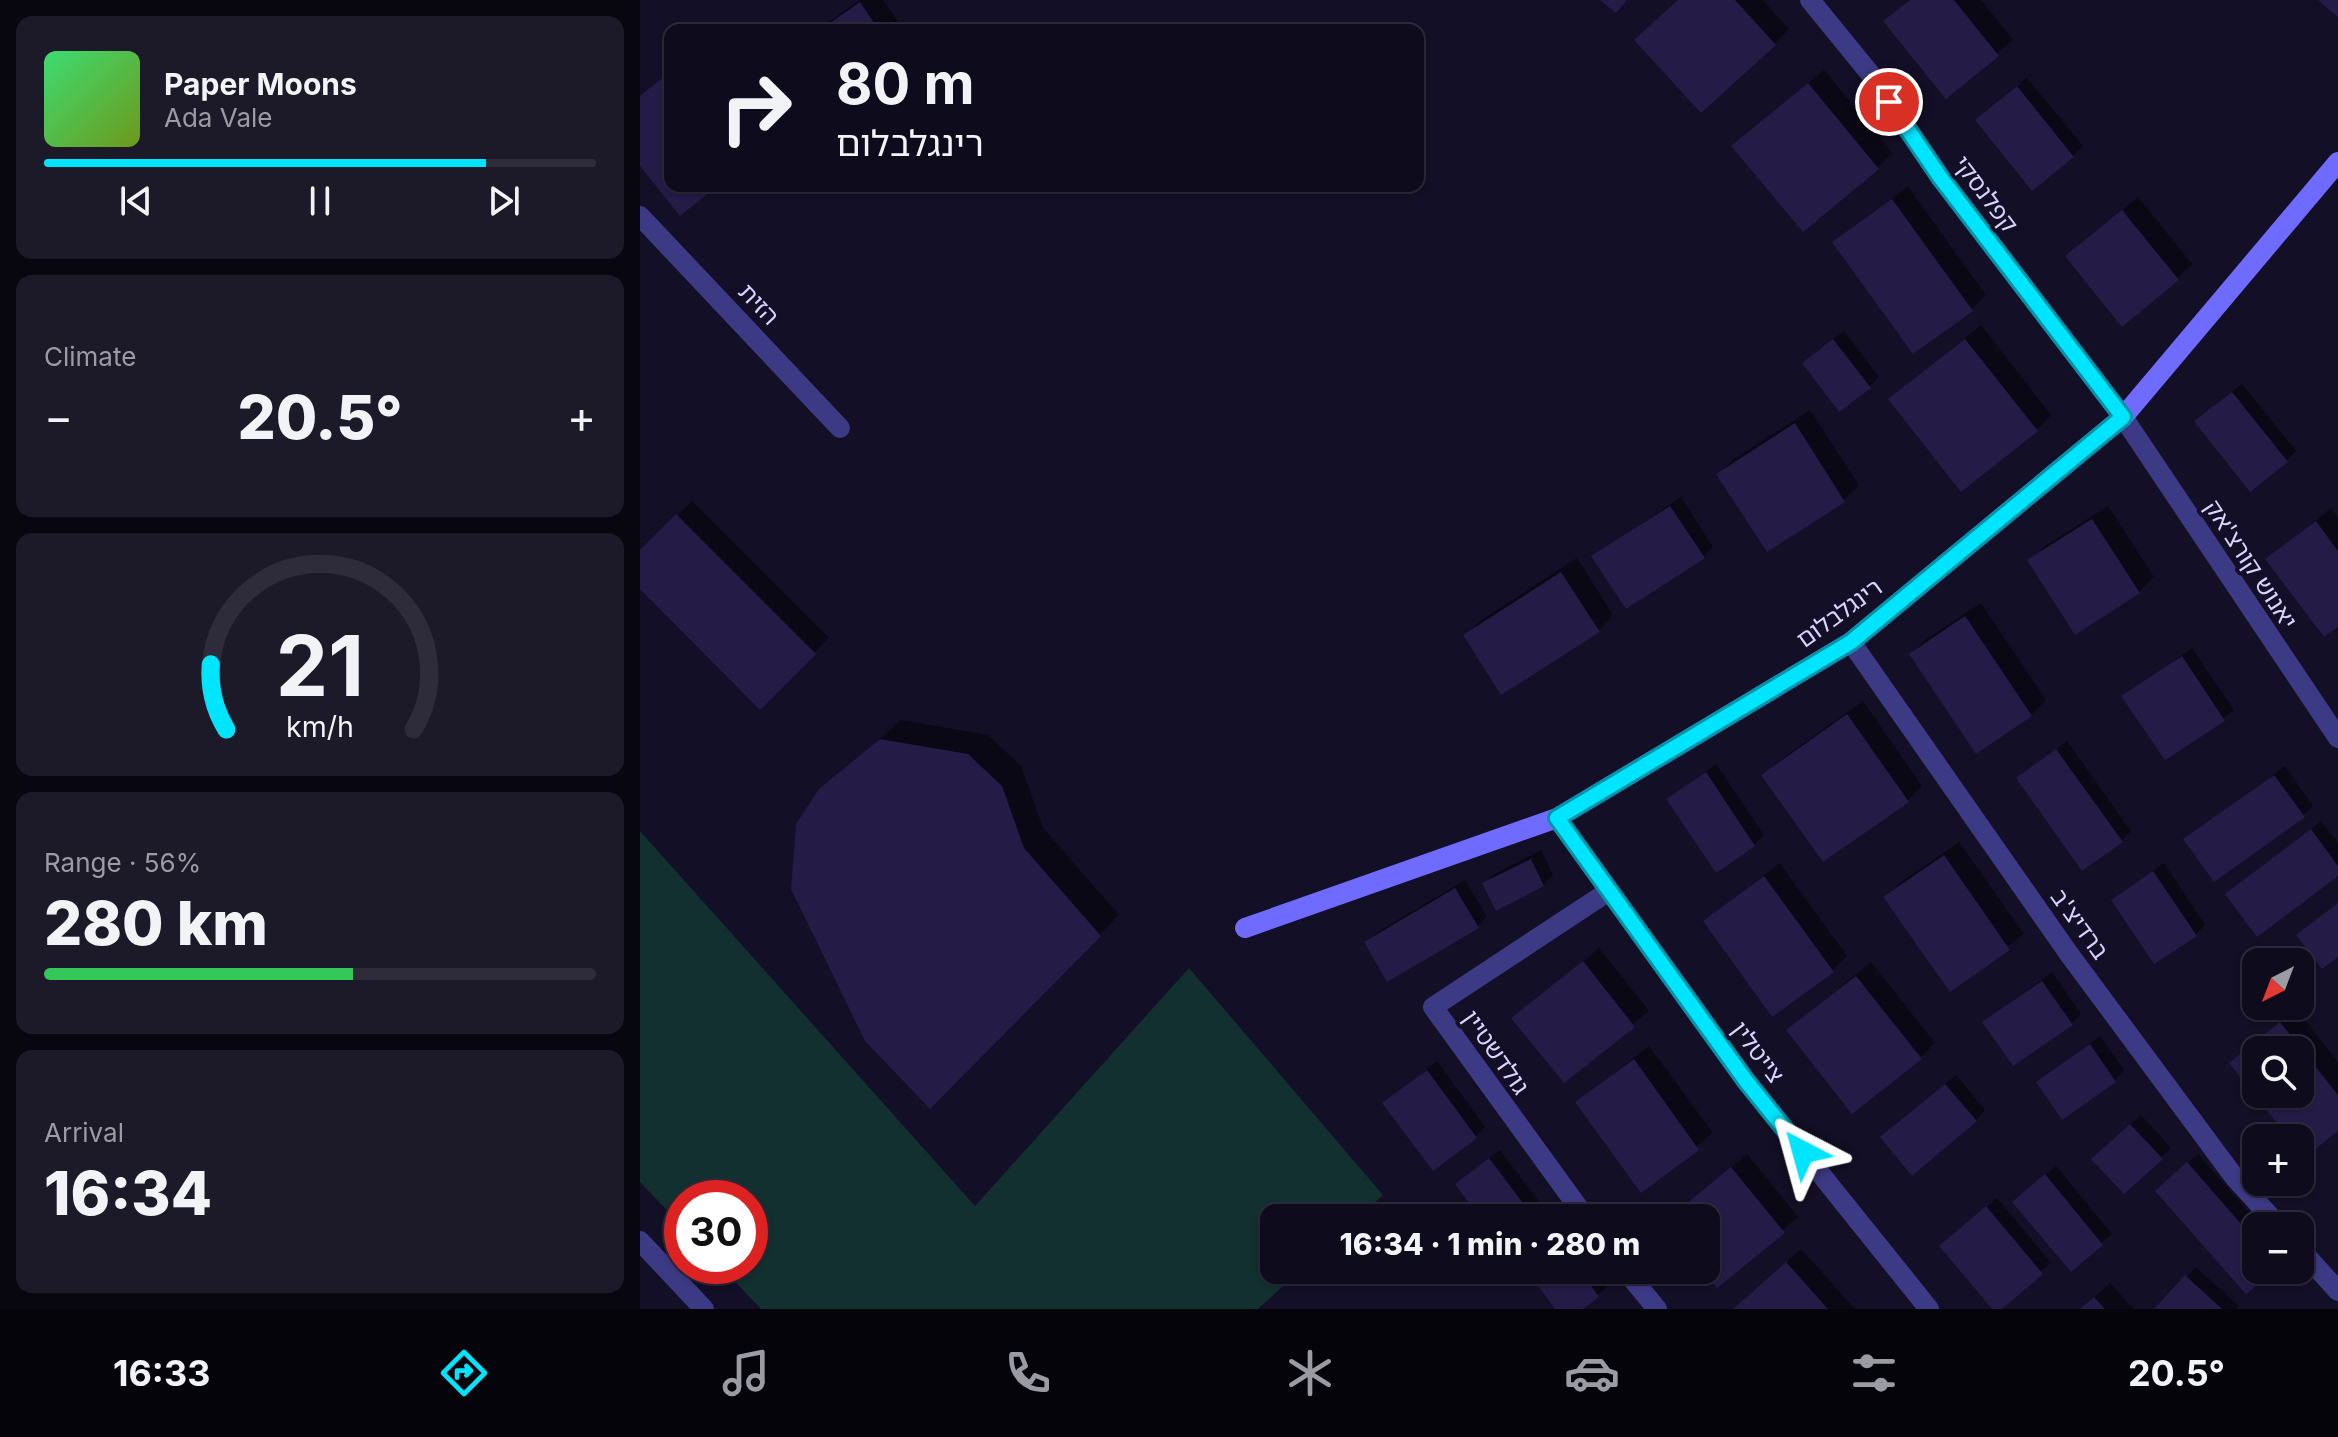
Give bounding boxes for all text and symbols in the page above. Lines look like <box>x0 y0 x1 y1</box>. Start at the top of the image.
text: 80 m <box>836 50 975 118</box>
icon: right <box>704 56 808 160</box>
text: Paper Moons <box>164 66 357 102</box>
pin <box>1855 68 1923 136</box>
icon: arrive <box>1867 80 1911 124</box>
text: Ada Vale <box>164 102 272 133</box>
text: רינגלבלום <box>836 121 984 165</box>
street label: קפלנסקי <box>1948 150 2024 238</box>
icon: previous <box>114 179 158 223</box>
icon: pause <box>298 179 342 223</box>
icon: next <box>482 179 526 223</box>
street label: הזית <box>733 277 785 331</box>
text: Climate <box>44 341 136 372</box>
text: 20.5° <box>237 381 403 453</box>
text: − <box>44 390 73 444</box>
text: + <box>567 390 596 444</box>
street label: יאנוש קורצ'אק <box>2199 494 2303 634</box>
street label: רינגלבלום <box>1791 572 1887 654</box>
text: 21 <box>276 615 364 716</box>
text: km/h <box>286 710 354 745</box>
text: Range · 56% <box>44 847 201 878</box>
street label: ברדיצ'ב <box>2045 883 2115 965</box>
text: 280 km <box>44 887 268 959</box>
north arrow <box>2242 948 2314 1020</box>
map controls <box>2242 948 2314 1284</box>
street label: גולדשטיין <box>1456 1004 1536 1100</box>
street label: צייטלין <box>1725 1015 1791 1089</box>
button: search <box>2242 1036 2314 1108</box>
position arrow <box>1761 1110 1845 1194</box>
text: Arrival <box>44 1117 124 1148</box>
button: + <box>2242 1124 2314 1196</box>
text: 16:34 <box>44 1157 212 1229</box>
speed limit sign: 30 <box>664 1180 768 1284</box>
button: − <box>2242 1212 2314 1284</box>
text: 16:34 · 1 min · 280 m <box>1340 1226 1640 1262</box>
icon: directions <box>436 1345 492 1401</box>
icon: music <box>718 1345 774 1401</box>
icon: phone <box>1000 1345 1056 1401</box>
icon: climate <box>1282 1345 1338 1401</box>
icon: car <box>1564 1345 1620 1401</box>
icon: filters <box>1846 1345 1902 1401</box>
text: 16:33 <box>113 1351 210 1395</box>
text: 20.5° <box>2128 1351 2225 1395</box>

